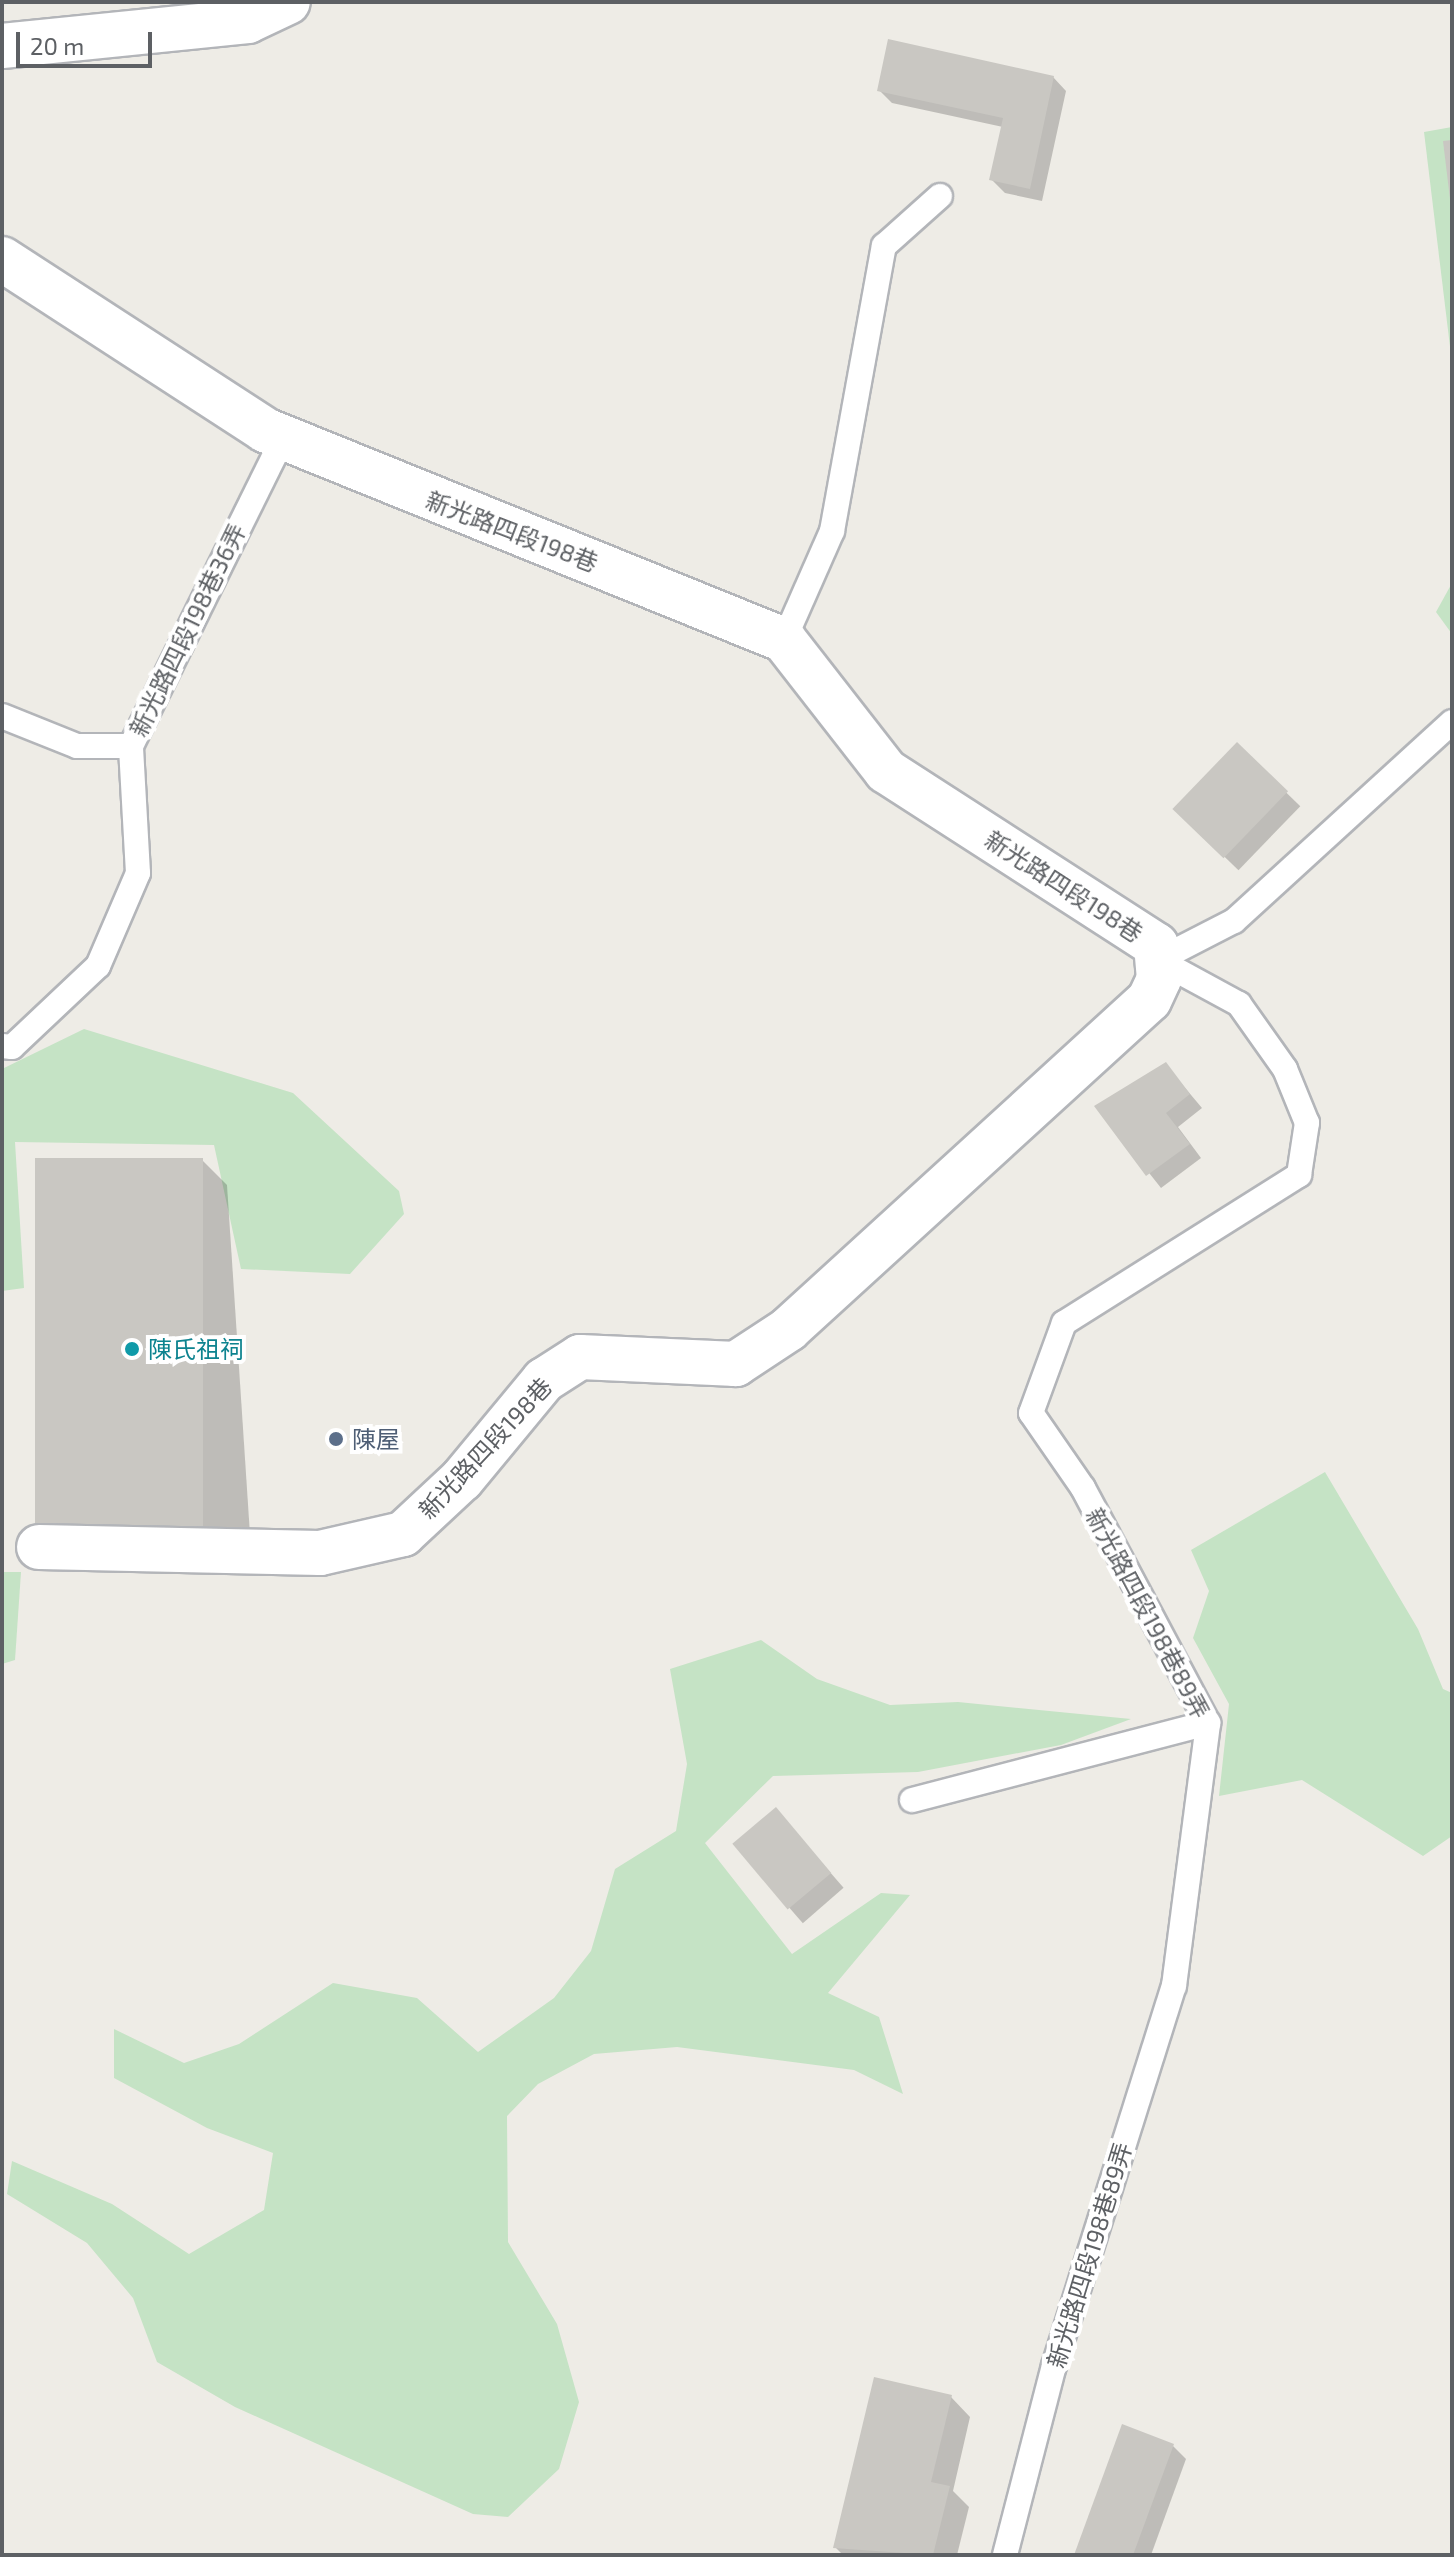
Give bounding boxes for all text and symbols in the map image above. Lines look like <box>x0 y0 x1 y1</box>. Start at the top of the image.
scale bar <box>20 16 156 66</box>
text: 20 m <box>30 31 84 60</box>
street label: 新光路四段198巷 <box>422 485 602 577</box>
street label: 新光路四段198巷36弄 <box>123 519 251 741</box>
street label: 新光路四段198巷 <box>980 824 1148 948</box>
place label: 陳氏祖祠 <box>148 1335 244 1363</box>
marker: 陳氏祖祠 <box>123 1340 141 1358</box>
street label: 新光路四段198巷 <box>412 1372 558 1524</box>
place label: 陳屋 <box>352 1425 400 1453</box>
marker: 陳屋 <box>327 1430 345 1448</box>
street label: 新光路四段198巷89弄 <box>1080 1503 1216 1723</box>
street label: 新光路四段198巷89弄 <box>1041 2139 1137 2371</box>

